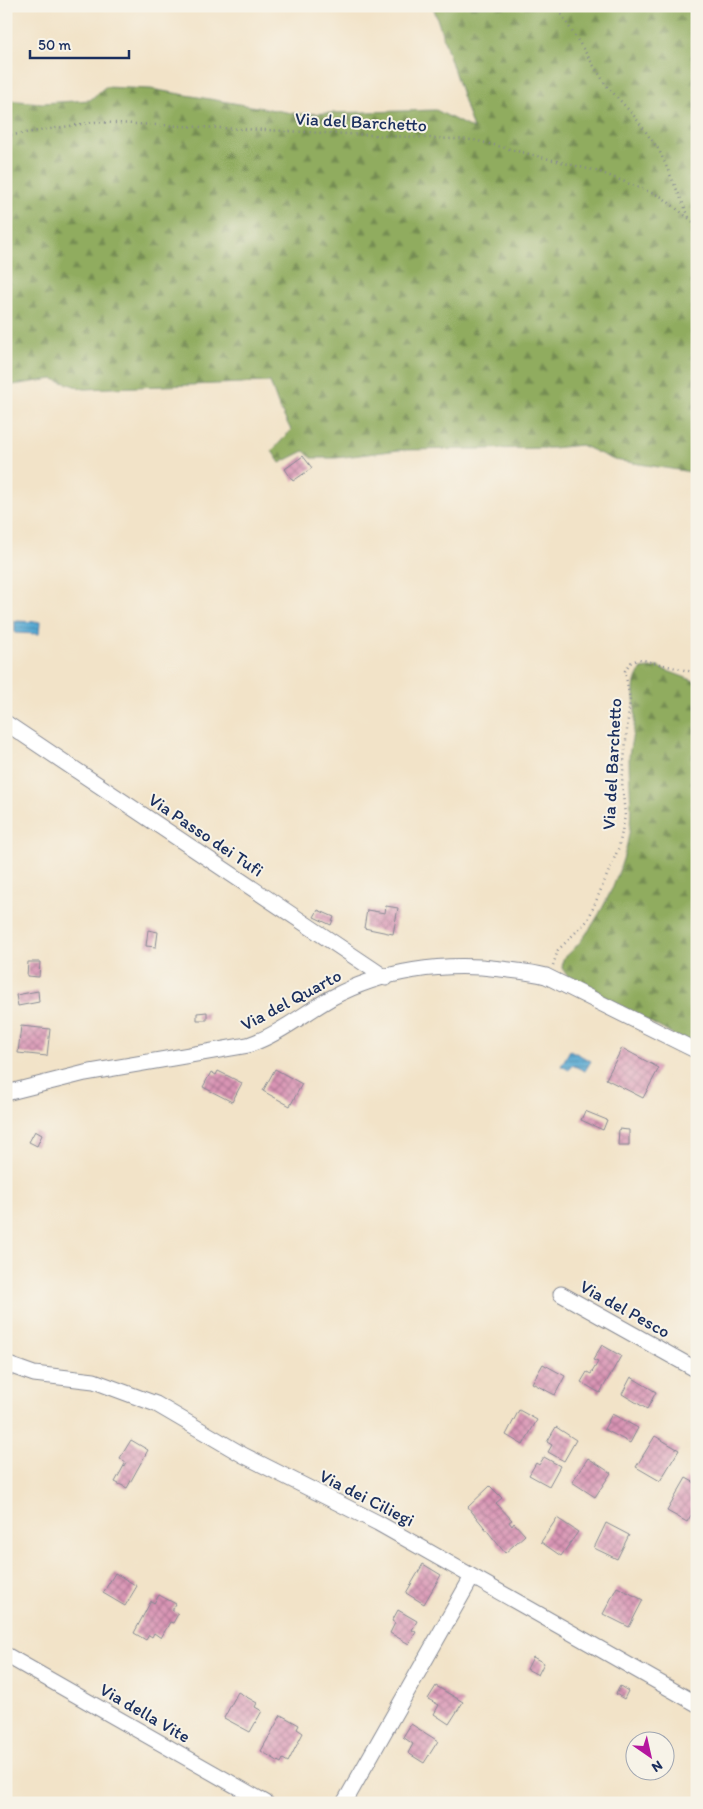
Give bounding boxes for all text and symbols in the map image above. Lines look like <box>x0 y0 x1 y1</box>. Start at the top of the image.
scale bar <box>30 28 129 60</box>
text: 50 m <box>38 36 71 54</box>
street label: Via del Barchetto <box>294 108 428 136</box>
street label: Via del Barchetto <box>598 697 626 831</box>
street label: Via Passo dei Tufi <box>144 788 268 882</box>
street label: Via del Quarto <box>237 964 345 1036</box>
street label: Via del Pesco <box>576 1275 674 1343</box>
street label: Via dei Ciliegi <box>316 1465 418 1531</box>
street label: Via della Vite <box>96 1678 194 1748</box>
north arrow <box>626 1732 676 1782</box>
text: N <box>648 1757 666 1776</box>

